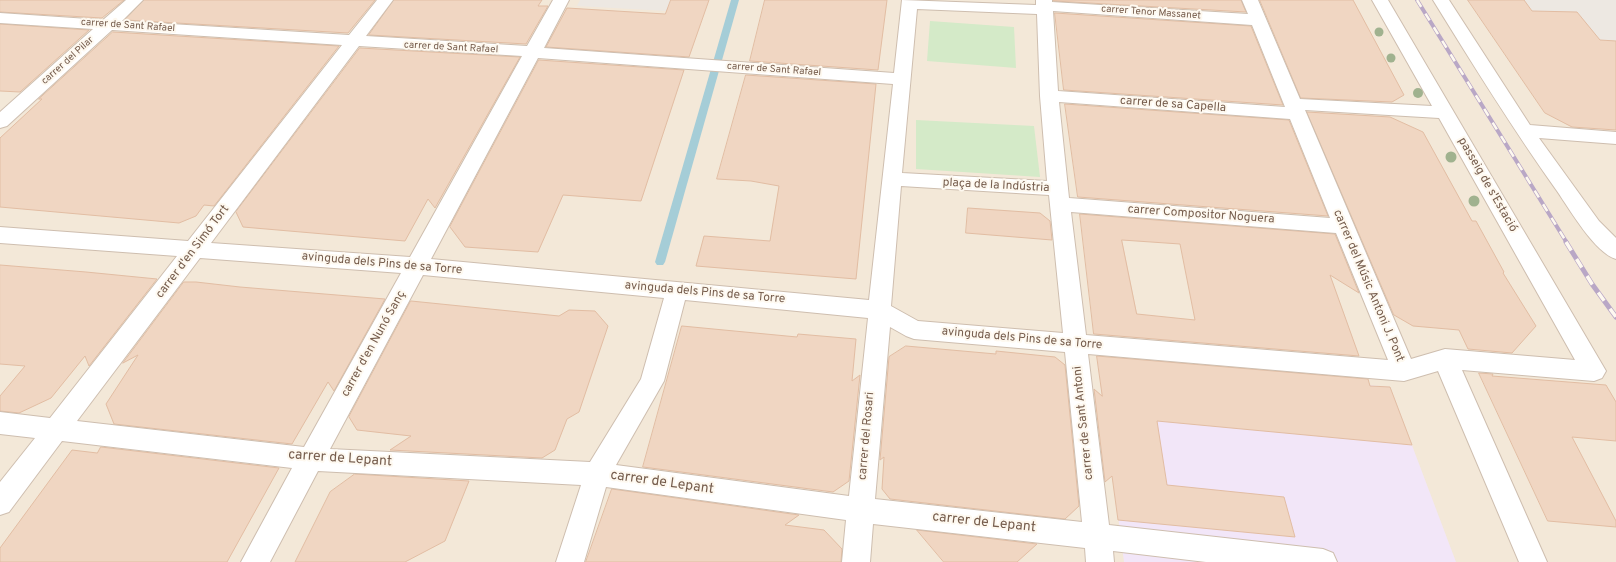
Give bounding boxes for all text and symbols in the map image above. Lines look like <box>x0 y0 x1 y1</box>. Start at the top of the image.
street label: carrer Tenor Massanet <box>1101 4 1201 22</box>
street label: carrer de Sant Rafael <box>81 17 175 35</box>
street label: carrer del Pilar <box>39 34 97 88</box>
street label: carrer de Sant Rafael <box>404 40 498 56</box>
street label: carrer de Sant Rafael <box>727 61 821 79</box>
street label: carrer de sa Capella <box>1119 94 1227 116</box>
street label: passeig de s'Estació <box>1454 135 1520 235</box>
street label: plaça de la Indústria <box>942 176 1050 196</box>
street label: carrer d'en Simó Tort <box>153 203 233 301</box>
street label: carrer Compositor Noguera <box>1127 203 1275 227</box>
street label: carrer del Músic Antoni J. Pont <box>1329 208 1407 364</box>
street label: avinguda dels Pins de sa Torre <box>301 250 463 278</box>
street label: avinguda dels Pins de sa Torre <box>624 279 786 307</box>
street label: carrer d'en Nunó Sanç <box>339 288 409 400</box>
street label: avinguda dels Pins de sa Torre <box>941 325 1103 353</box>
street label: carrer de Sant Antoni <box>1071 365 1097 481</box>
street label: carrer del Rosari <box>856 391 878 481</box>
street label: carrer de Lepant <box>287 447 393 471</box>
street label: carrer de Lepant <box>609 467 715 499</box>
street label: carrer de Lepant <box>931 509 1037 537</box>

